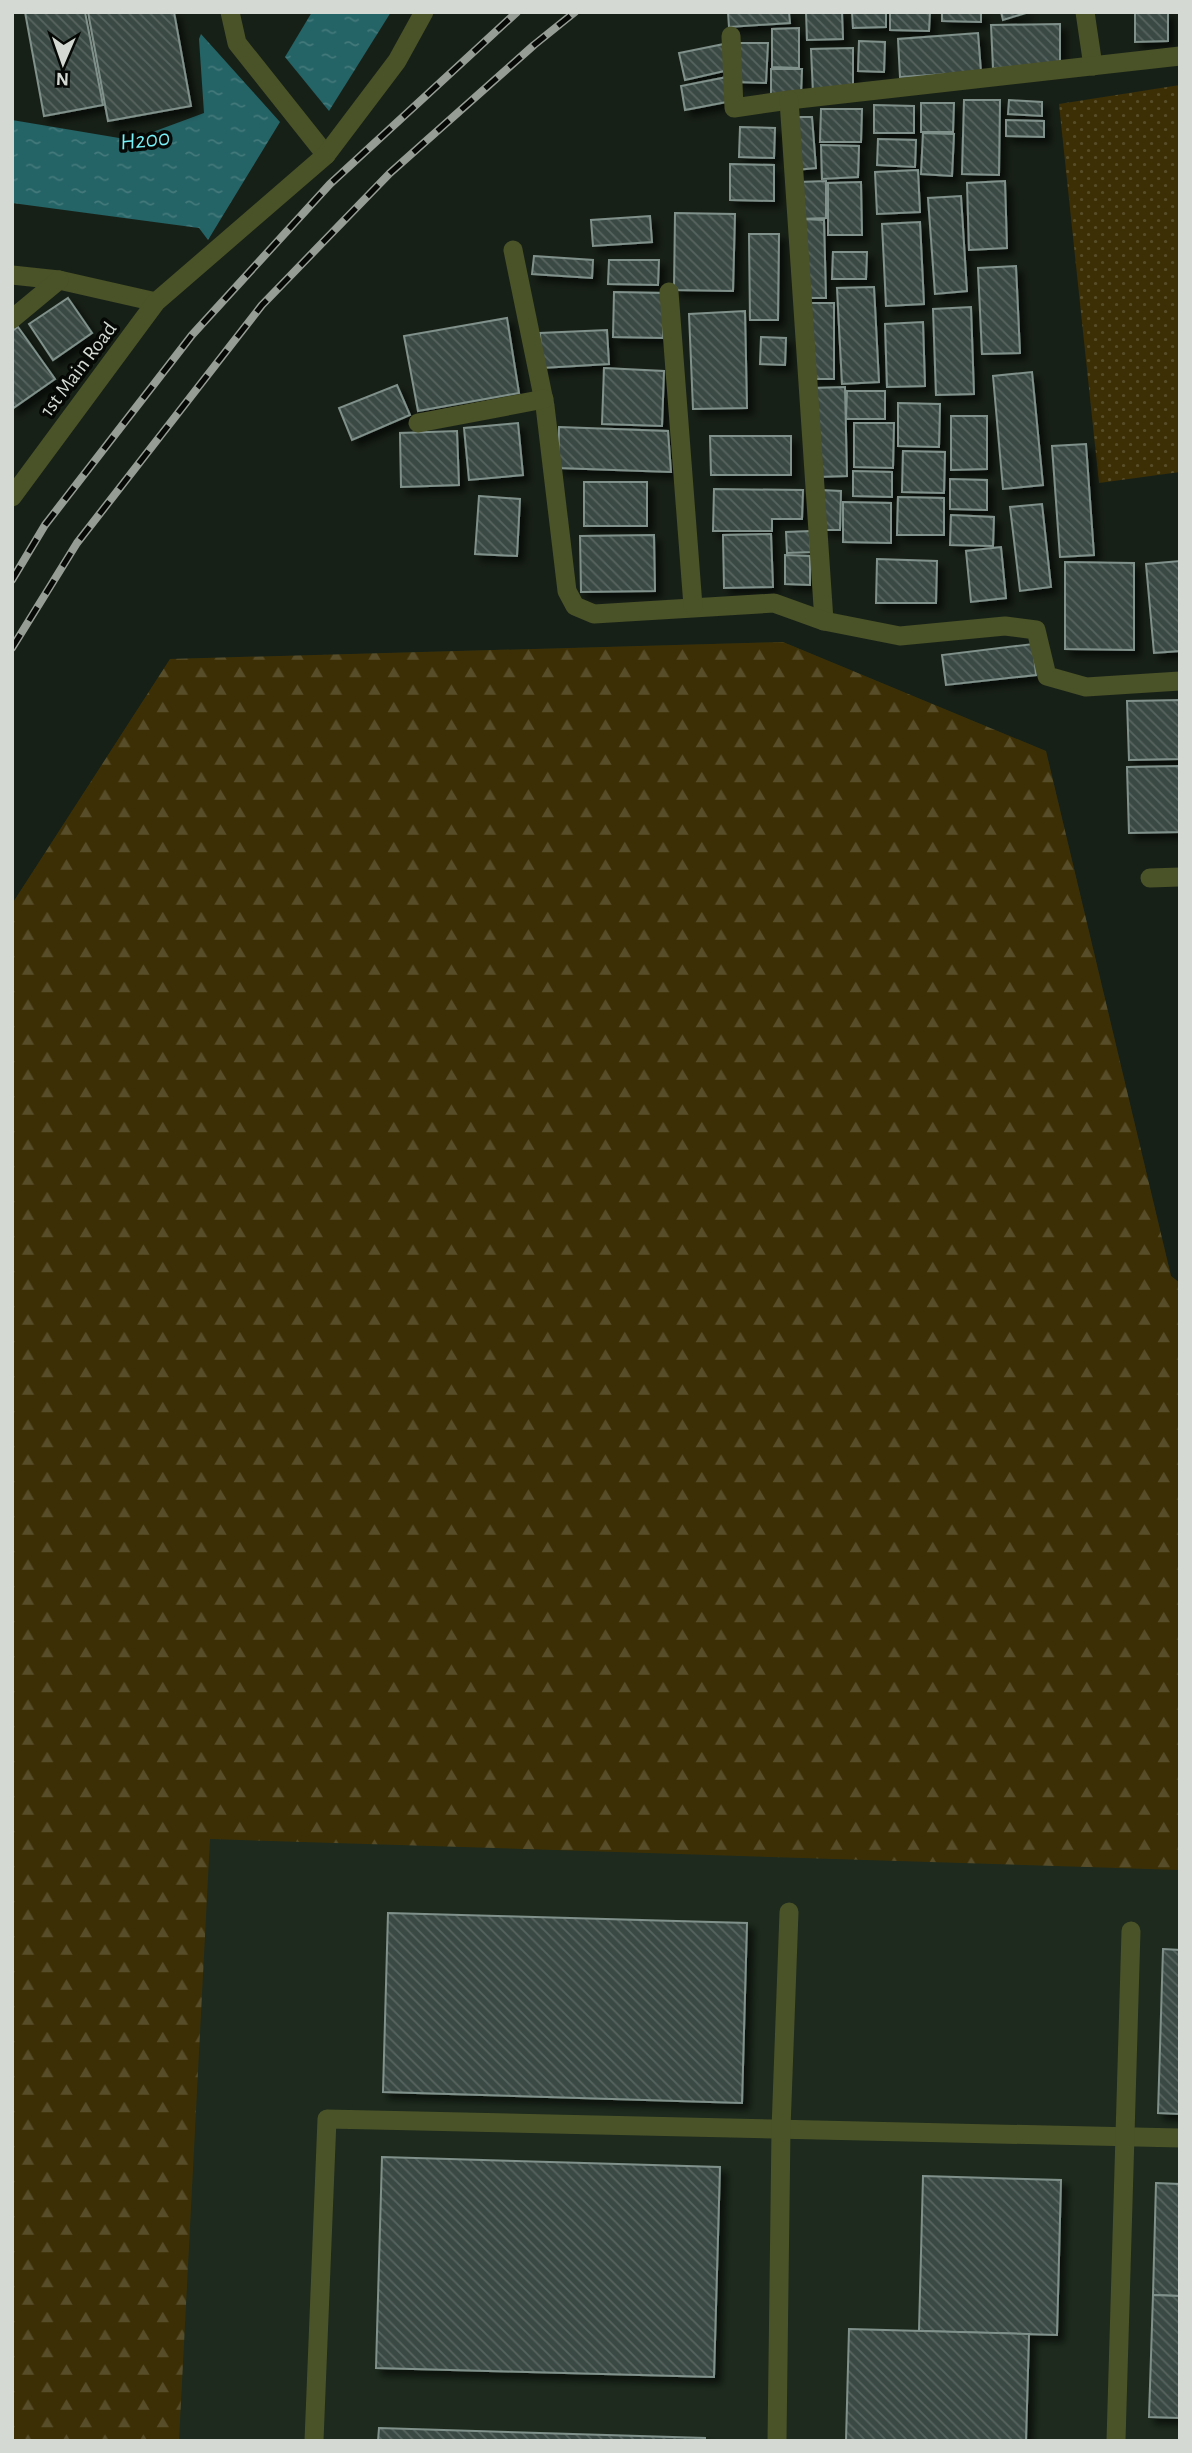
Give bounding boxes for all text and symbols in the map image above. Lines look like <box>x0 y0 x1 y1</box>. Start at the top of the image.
north arrow <box>28 28 98 98</box>
text: N <box>56 69 69 88</box>
water label: H200 <box>119 126 171 155</box>
street label: 1st Main Road <box>36 318 121 420</box>

